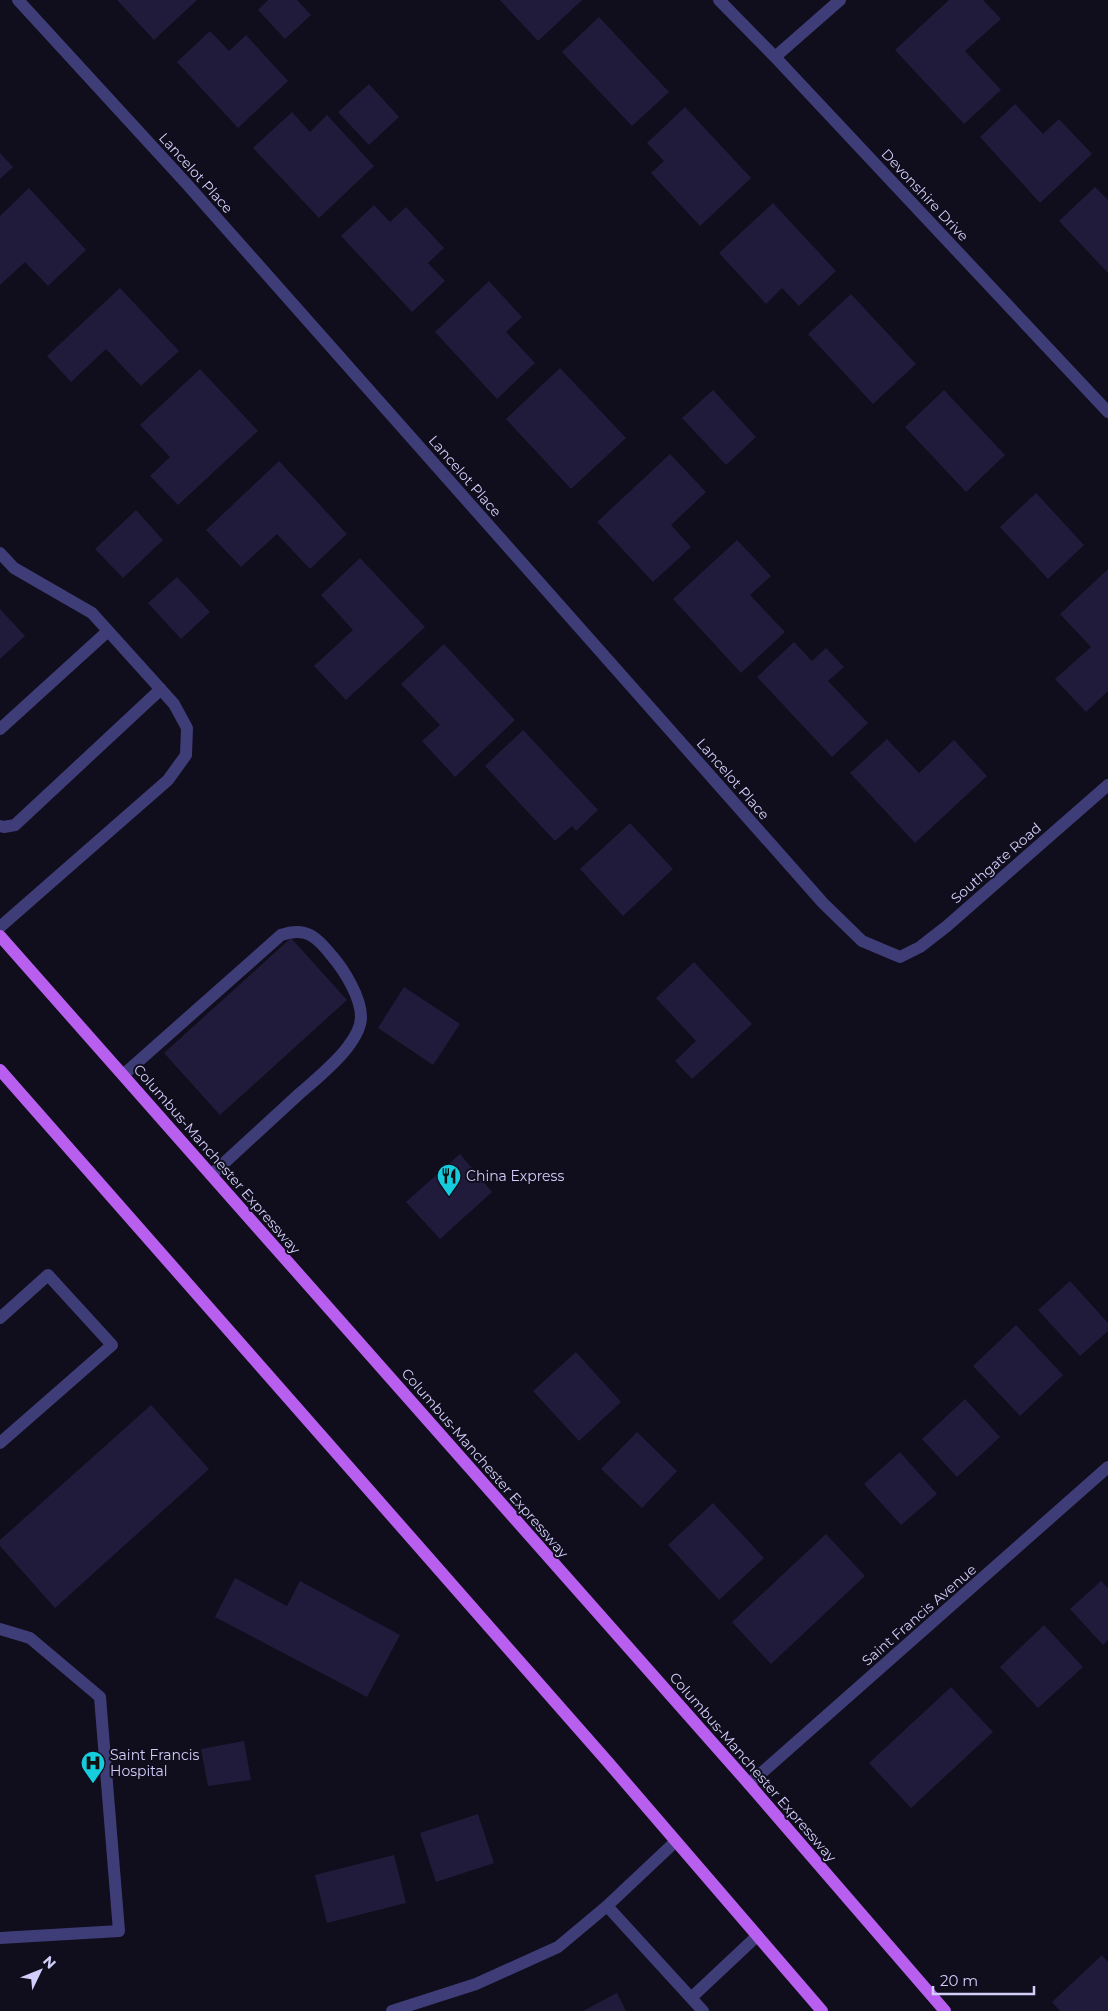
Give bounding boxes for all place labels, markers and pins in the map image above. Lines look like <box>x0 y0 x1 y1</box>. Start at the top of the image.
restaurant icon: China Express <box>436 1163 462 1197</box>
place label: China Express <box>466 1167 564 1185</box>
place label: Saint Francis Hospital <box>110 1746 199 1780</box>
hospital icon: Saint Francis Hospital <box>80 1750 106 1784</box>

